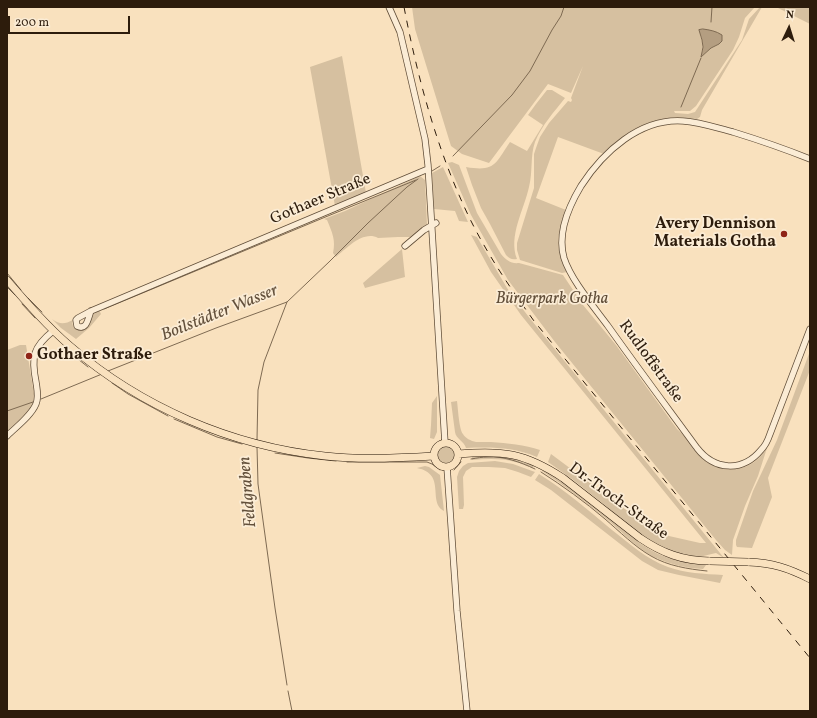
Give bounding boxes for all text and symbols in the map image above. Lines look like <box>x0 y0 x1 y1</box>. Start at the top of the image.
scale bar <box>10 8 132 34</box>
north arrow <box>769 8 809 48</box>
text: N <box>785 8 794 23</box>
text: 200 m <box>15 15 49 31</box>
street label: Gothaer Straße <box>268 170 374 230</box>
place label: Avery Dennison Materials Gotha <box>654 215 776 253</box>
marker: Avery Dennison Materials Gotha <box>779 229 789 239</box>
water label: Boilstädter Wasser <box>159 281 281 347</box>
park label: Bürgerpark Gotha <box>496 290 608 310</box>
street label: Rudloffstraße <box>614 317 686 407</box>
place label: Gothaer Straße <box>37 346 152 366</box>
marker: Gothaer Straße <box>24 351 34 361</box>
water label: Feldgraben <box>236 456 262 528</box>
street label: Dr.-Troch-Straße <box>564 459 672 545</box>

